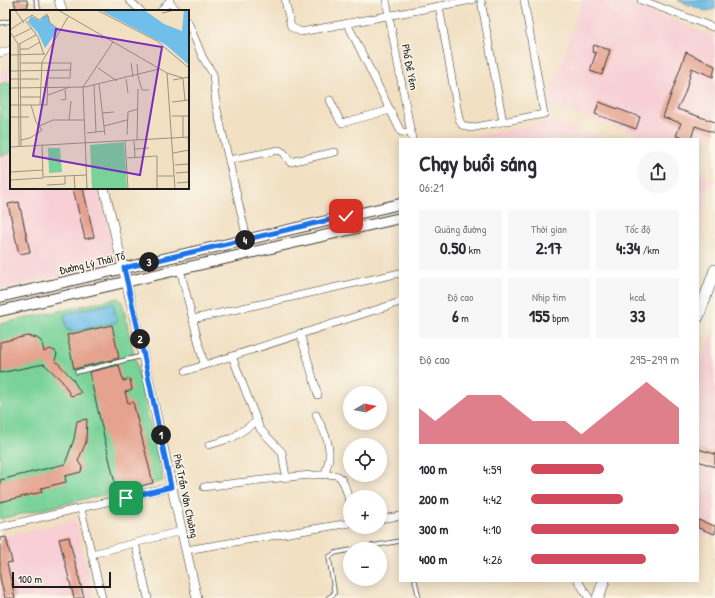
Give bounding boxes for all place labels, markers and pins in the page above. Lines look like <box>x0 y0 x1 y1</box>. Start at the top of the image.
pin <box>329 199 363 233</box>
pin: 4 <box>235 230 255 250</box>
pin: 3 <box>139 252 159 272</box>
pin: 2 <box>130 329 150 349</box>
pin: 1 <box>151 425 171 445</box>
pin <box>109 481 143 515</box>

